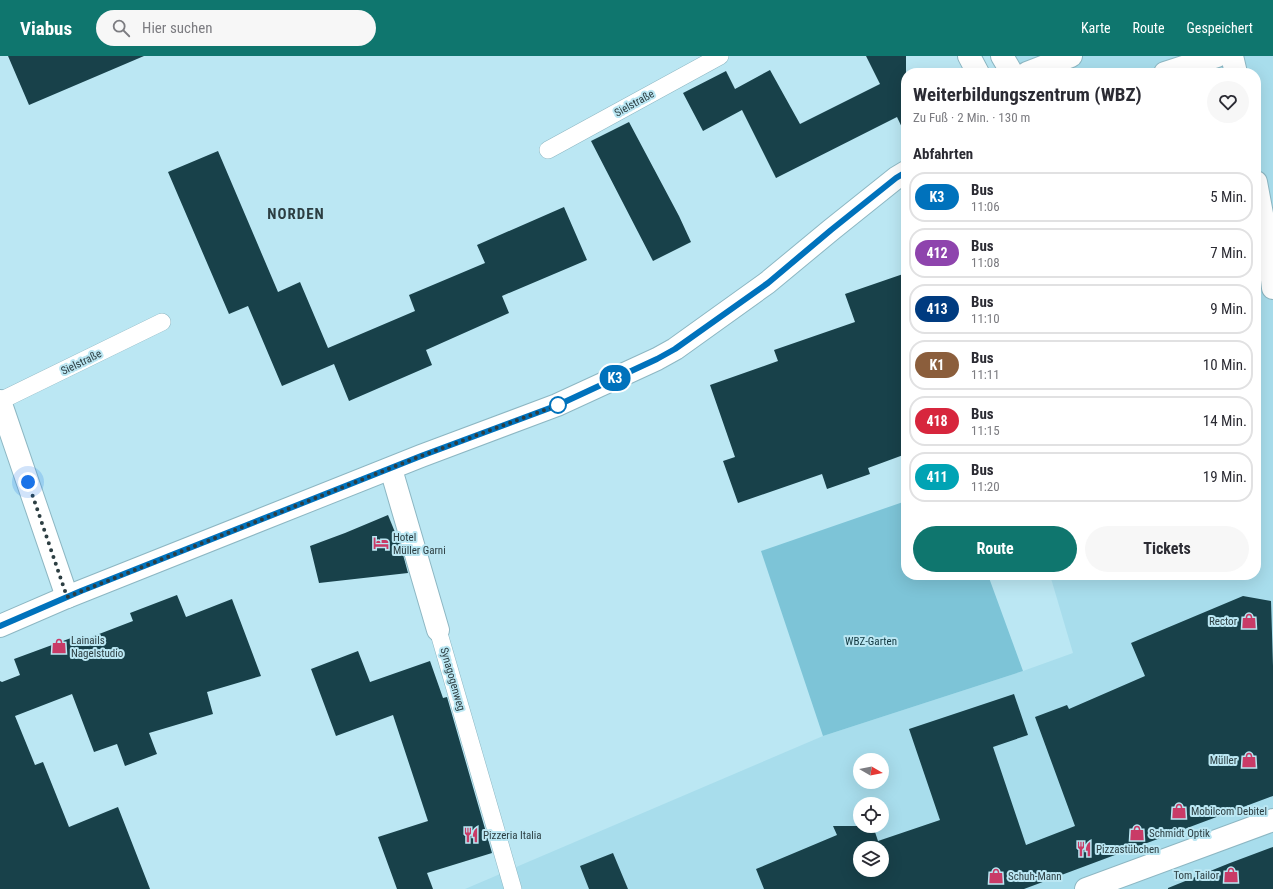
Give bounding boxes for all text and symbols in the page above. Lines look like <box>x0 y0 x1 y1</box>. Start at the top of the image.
search box <box>96 10 376 46</box>
text: Viabus <box>20 17 72 40</box>
icon: search <box>110 17 132 39</box>
text: Hier suchen <box>142 19 212 37</box>
text: Karte <box>1081 20 1111 36</box>
text: Route <box>1133 20 1165 36</box>
text: Gespeichert <box>1187 20 1253 36</box>
button: heart <box>1207 81 1249 123</box>
text: Weiterbildungszentrum (WBZ) <box>913 83 1142 106</box>
street label: Sielstraße <box>612 87 656 120</box>
text: Zu Fuß · 2 Min. · 130 m <box>913 110 1030 125</box>
text: Abfahrten <box>913 145 973 163</box>
text: Bus <box>971 181 994 199</box>
text: 5 Min. <box>1210 188 1247 206</box>
text: K3 <box>930 189 944 205</box>
text: 11:06 <box>971 199 1000 214</box>
district label: NORDEN <box>267 205 325 223</box>
text: Bus <box>971 237 994 255</box>
text: 7 Min. <box>1210 244 1247 262</box>
text: 412 <box>926 245 948 261</box>
text: 11:08 <box>971 255 1000 270</box>
text: Bus <box>971 293 994 311</box>
text: 9 Min. <box>1210 300 1247 318</box>
text: 413 <box>926 301 948 317</box>
text: 11:10 <box>971 311 1000 326</box>
street label: Sielstraße <box>59 347 104 378</box>
text: Bus <box>971 349 994 367</box>
text: 10 Min. <box>1203 356 1247 374</box>
text: K1 <box>930 357 944 373</box>
line badge: K3 <box>597 365 633 391</box>
text: 11:11 <box>971 367 1000 382</box>
text: K3 <box>608 370 622 386</box>
unlabelled marker <box>549 396 567 414</box>
text: Bus <box>971 405 994 423</box>
text: 14 Min. <box>1203 412 1247 430</box>
text: 418 <box>926 413 948 429</box>
text: 11:15 <box>971 423 1000 438</box>
text: Bus <box>971 461 994 479</box>
text: 19 Min. <box>1203 468 1247 486</box>
text: 411 <box>926 469 948 485</box>
your location <box>18 472 38 492</box>
text: 11:20 <box>971 479 1000 494</box>
button: Route <box>913 526 1077 572</box>
button: Tickets <box>1085 526 1249 572</box>
place label: Hotel Müller Garni <box>393 531 446 557</box>
hotel icon: Hotel Müller Garni <box>372 534 390 552</box>
shop icon: Rector <box>1240 612 1258 630</box>
place label: Rector <box>1209 615 1238 628</box>
place label: Lainails Nagelstudio <box>71 634 124 660</box>
park label: WBZ-Garten <box>845 635 897 648</box>
shop icon: Lainails Nagelstudio <box>50 637 68 655</box>
street label: Synagogenweg <box>437 646 468 712</box>
shop icon: Müller <box>1240 751 1258 769</box>
north arrow <box>853 753 889 789</box>
map controls <box>853 753 889 877</box>
place label: Müller <box>1210 754 1238 767</box>
button: locate <box>853 797 889 833</box>
shop icon: Mobilcom Debitel <box>1170 802 1188 820</box>
place label: Mobilcom Debitel <box>1191 805 1267 818</box>
shop icon: Schmidt Optik <box>1128 824 1146 842</box>
restaurant icon: Pizzeria Italia <box>462 826 480 844</box>
place label: Schmidt Optik <box>1149 827 1210 840</box>
place label: Pizzeria Italia <box>483 829 542 842</box>
restaurant icon: Pizzastübchen <box>1075 840 1093 858</box>
button: layers <box>853 841 889 877</box>
place label: Pizzastübchen <box>1096 843 1159 856</box>
shop icon: Tom Tailor <box>1222 866 1240 884</box>
shop icon: Schuh-Mann <box>987 867 1005 885</box>
place label: Tom Tailor <box>1173 869 1220 882</box>
place label: Schuh-Mann <box>1008 870 1062 883</box>

